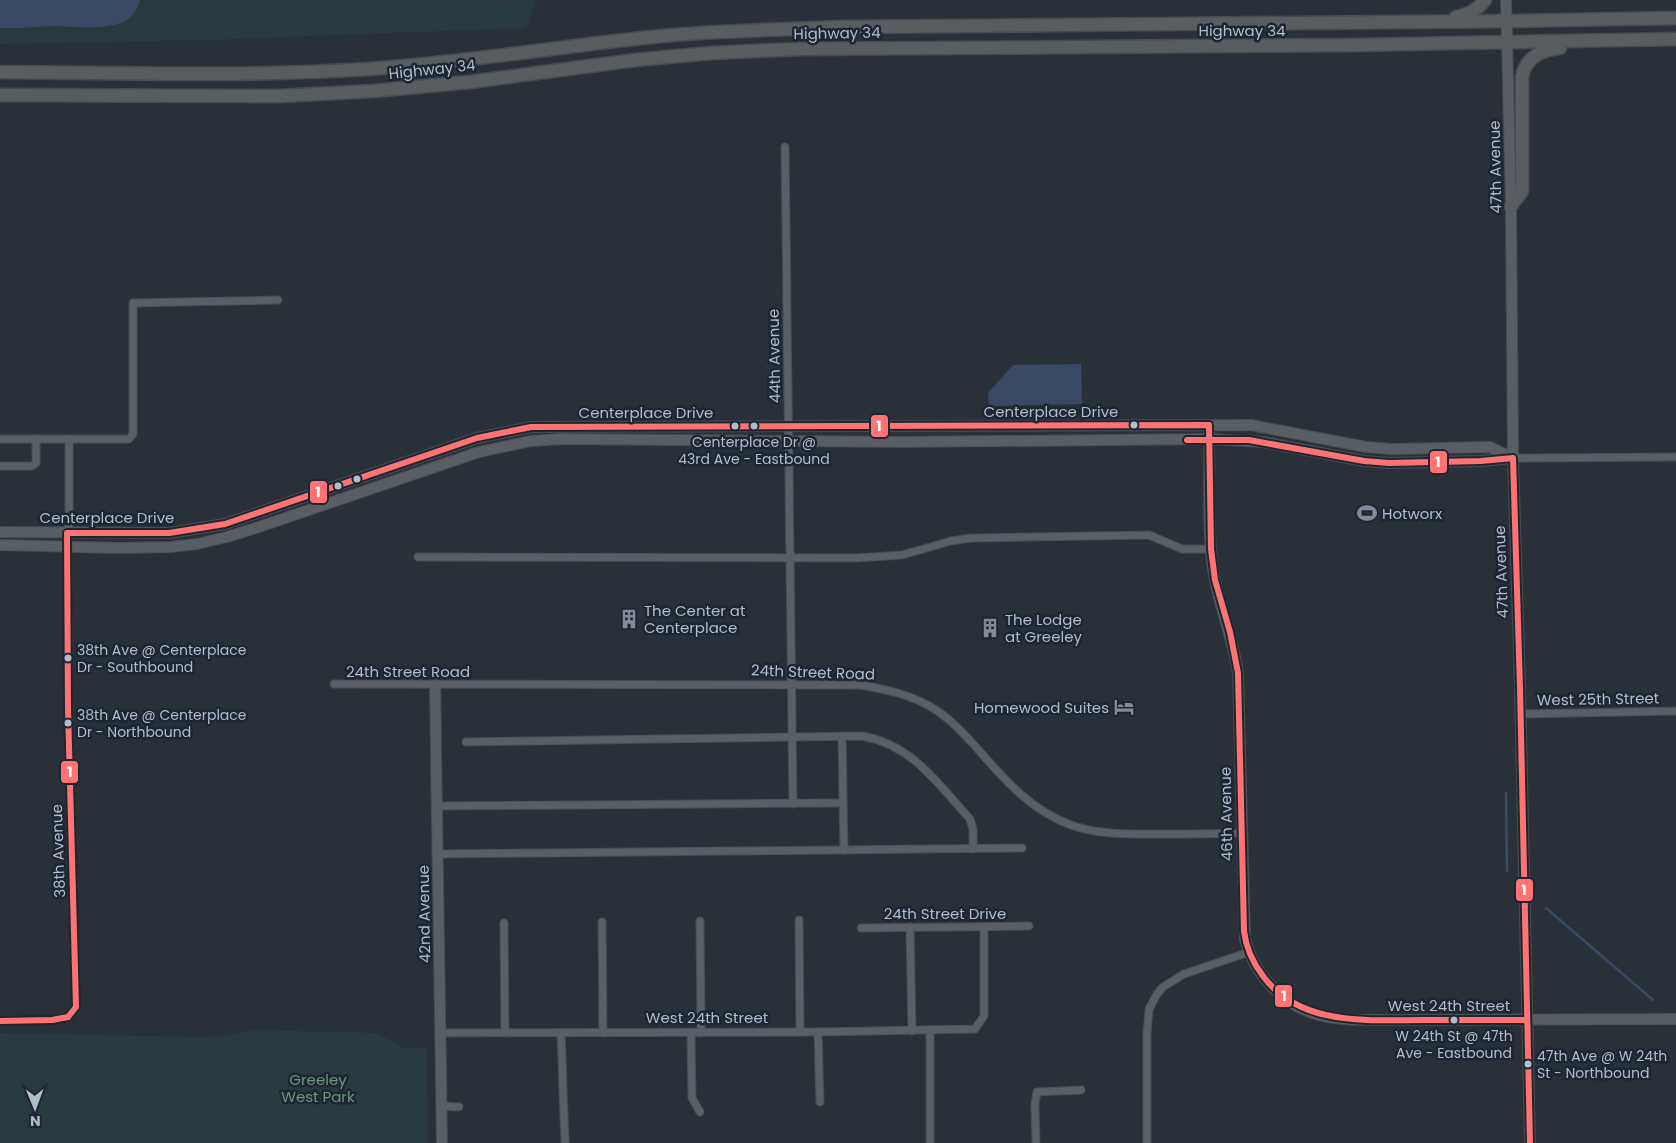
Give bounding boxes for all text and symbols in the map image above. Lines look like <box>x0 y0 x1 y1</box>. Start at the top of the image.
street label: Highway 34 <box>1199 20 1285 41</box>
street label: Highway 34 <box>793 22 881 44</box>
street label: Highway 34 <box>388 54 476 84</box>
street label: 47th Avenue <box>1484 120 1506 214</box>
street label: 44th Avenue <box>763 309 785 403</box>
street label: Centerplace Drive <box>984 401 1118 422</box>
street label: Centerplace Drive <box>579 402 713 423</box>
line badge: 1 <box>870 414 889 438</box>
text: 1 <box>876 416 882 436</box>
unlabelled marker <box>1129 420 1139 430</box>
unlabelled marker <box>730 421 740 431</box>
marker: Centerplace Dr @ 43rd Ave - Eastbound <box>749 421 759 431</box>
place label: Centerplace Dr @ 43rd Ave - Eastbound <box>678 432 830 469</box>
line badge: 1 <box>1429 450 1448 474</box>
text: 1 <box>1435 452 1441 472</box>
unlabelled marker <box>352 474 362 484</box>
line badge: 1 <box>309 480 328 504</box>
unlabelled marker <box>333 481 343 491</box>
text: 1 <box>315 482 321 502</box>
sports icon: Hotworx <box>1356 502 1378 524</box>
place label: Hotworx <box>1382 503 1442 524</box>
street label: Centerplace Drive <box>40 507 174 528</box>
street label: 47th Avenue <box>1489 525 1513 619</box>
place label: The Center at Centerplace <box>644 600 745 638</box>
building icon: The Center at Centerplace <box>618 608 640 630</box>
place label: The Lodge at Greeley <box>1005 609 1082 647</box>
building icon: The Lodge at Greeley <box>979 617 1001 639</box>
place label: 38th Ave @ Centerplace Dr - Southbound <box>77 640 247 677</box>
marker: 38th Ave @ Centerplace Dr - Southbound <box>63 653 73 663</box>
street label: 24th Street Road <box>751 659 875 685</box>
street label: 24th Street Road <box>346 661 470 682</box>
street label: West 25th Street <box>1537 687 1659 711</box>
hotel icon: Homewood Suites <box>1113 696 1135 718</box>
place label: Homewood Suites <box>974 697 1109 718</box>
place label: 38th Ave @ Centerplace Dr - Northbound <box>77 705 247 742</box>
marker: 38th Ave @ Centerplace Dr - Northbound <box>63 718 73 728</box>
line badge: 1 <box>60 760 79 784</box>
text: 1 <box>67 762 73 782</box>
street label: 46th Avenue <box>1215 767 1237 861</box>
street label: 38th Avenue <box>46 804 70 898</box>
street label: 42nd Avenue <box>413 865 435 963</box>
line badge: 1 <box>1515 878 1534 902</box>
text: 1 <box>1521 880 1527 900</box>
street label: 24th Street Drive <box>884 903 1006 924</box>
line badge: 1 <box>1274 984 1293 1008</box>
text: 1 <box>1281 986 1287 1006</box>
street label: West 24th Street <box>1388 995 1510 1016</box>
street label: West 24th Street <box>646 1007 768 1028</box>
marker: W 24th St @ 47th Ave - Eastbound <box>1449 1015 1459 1025</box>
place label: W 24th St @ 47th Ave - Eastbound <box>1395 1026 1513 1063</box>
place label: 47th Ave @ W 24th St - Northbound <box>1537 1046 1667 1083</box>
marker: 47th Ave @ W 24th St - Northbound <box>1523 1059 1533 1069</box>
park label: Greeley West Park <box>281 1069 355 1107</box>
north arrow <box>10 1083 60 1133</box>
text: N <box>30 1111 41 1131</box>

